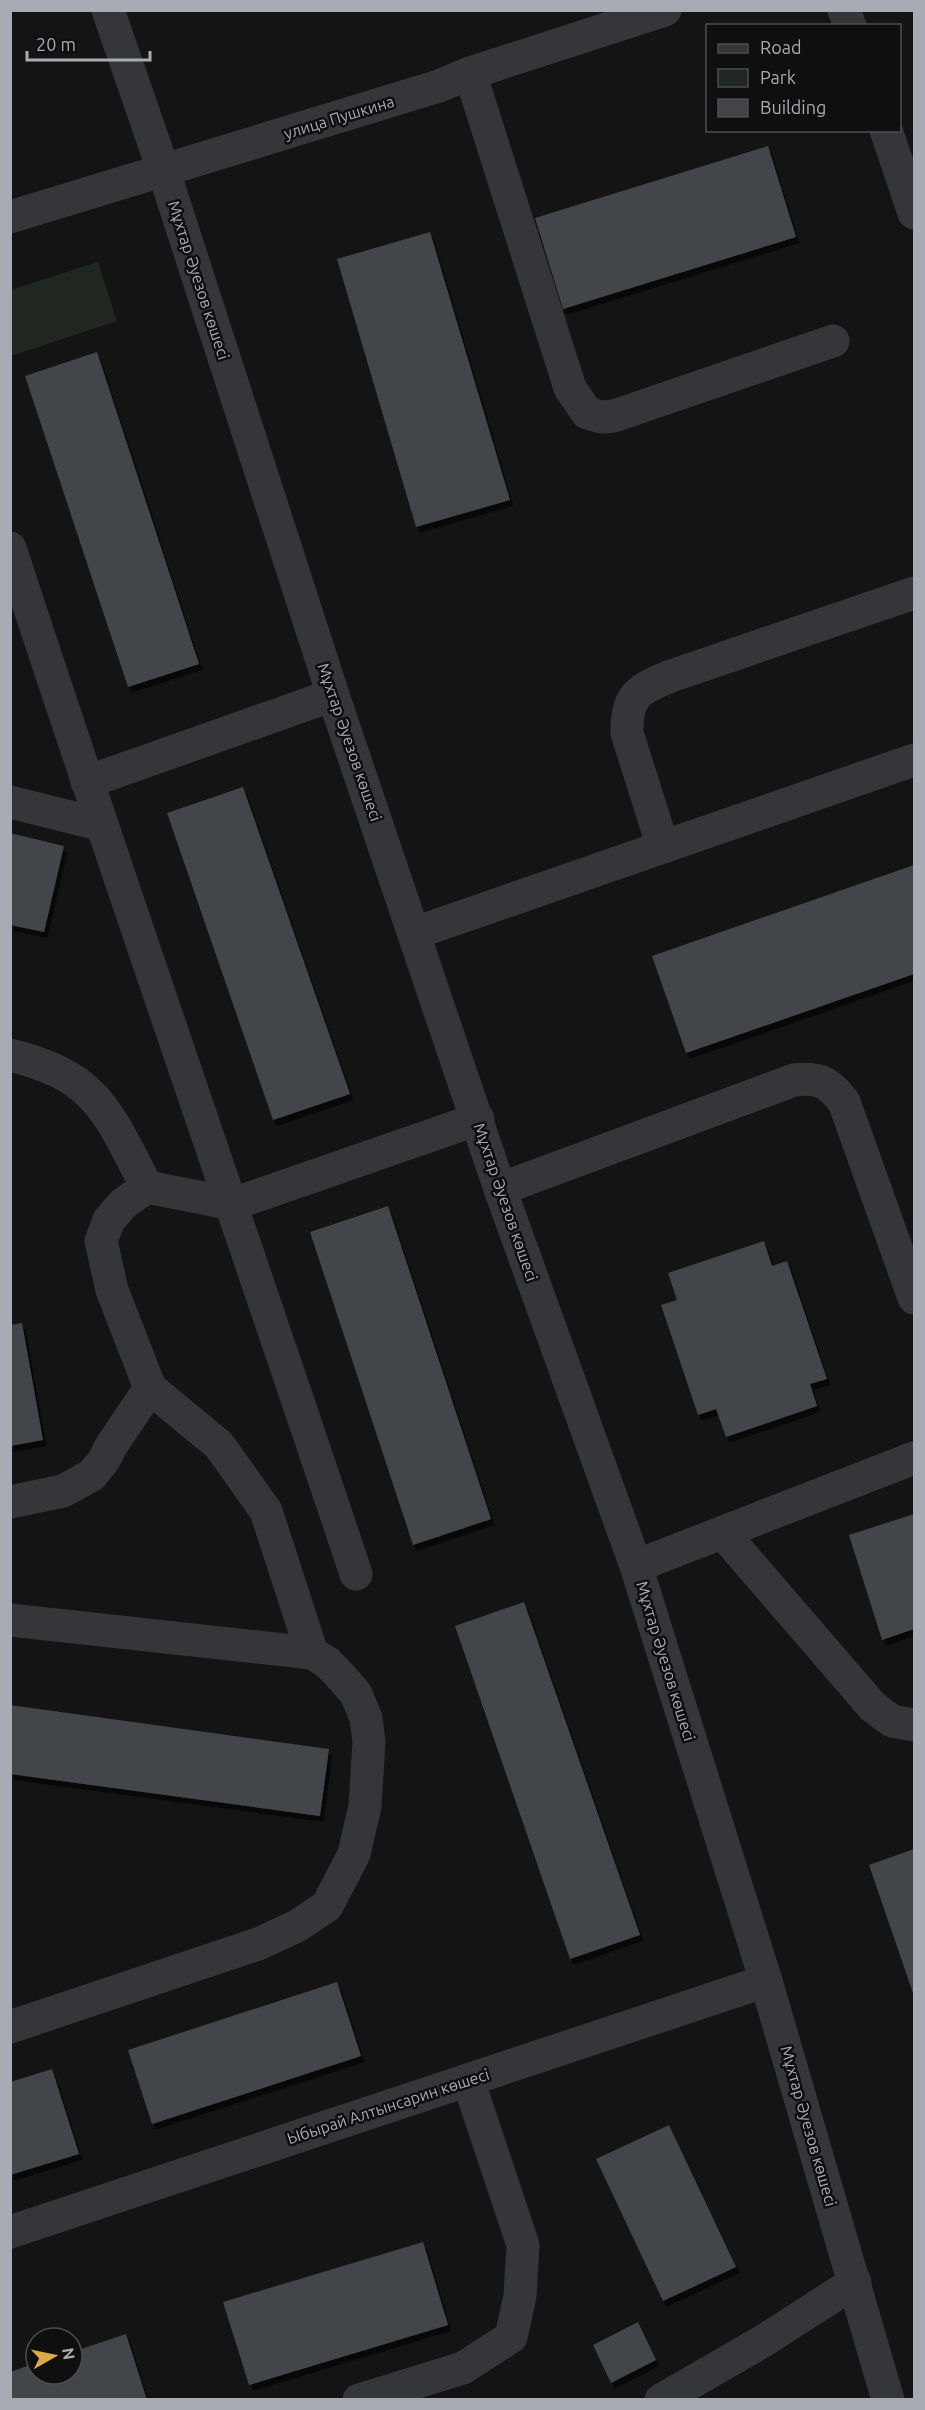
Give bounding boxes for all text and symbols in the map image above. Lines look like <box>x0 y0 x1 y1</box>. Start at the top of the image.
scale bar <box>27 24 150 62</box>
legend <box>706 24 901 132</box>
text: 20 m <box>36 34 76 54</box>
text: Road <box>760 37 802 57</box>
text: Park <box>760 67 796 87</box>
street label: улица Пушкина <box>282 92 396 142</box>
text: Building <box>760 97 826 117</box>
street label: Мұхтар Әуезов көшесі <box>165 198 233 362</box>
street label: Мұхтар Әуезов көшесі <box>314 661 386 823</box>
street label: Мұхтар Әуезов көшесі <box>470 1121 542 1283</box>
street label: Мұхтар Әуезов көшесі <box>633 1579 699 1743</box>
street label: Мұхтар Әуезов көшесі <box>777 2044 841 2208</box>
street label: Ыбырай Алтынсарин көшесі <box>285 2065 491 2147</box>
north arrow <box>24 2326 84 2386</box>
text: N <box>59 2346 79 2361</box>

